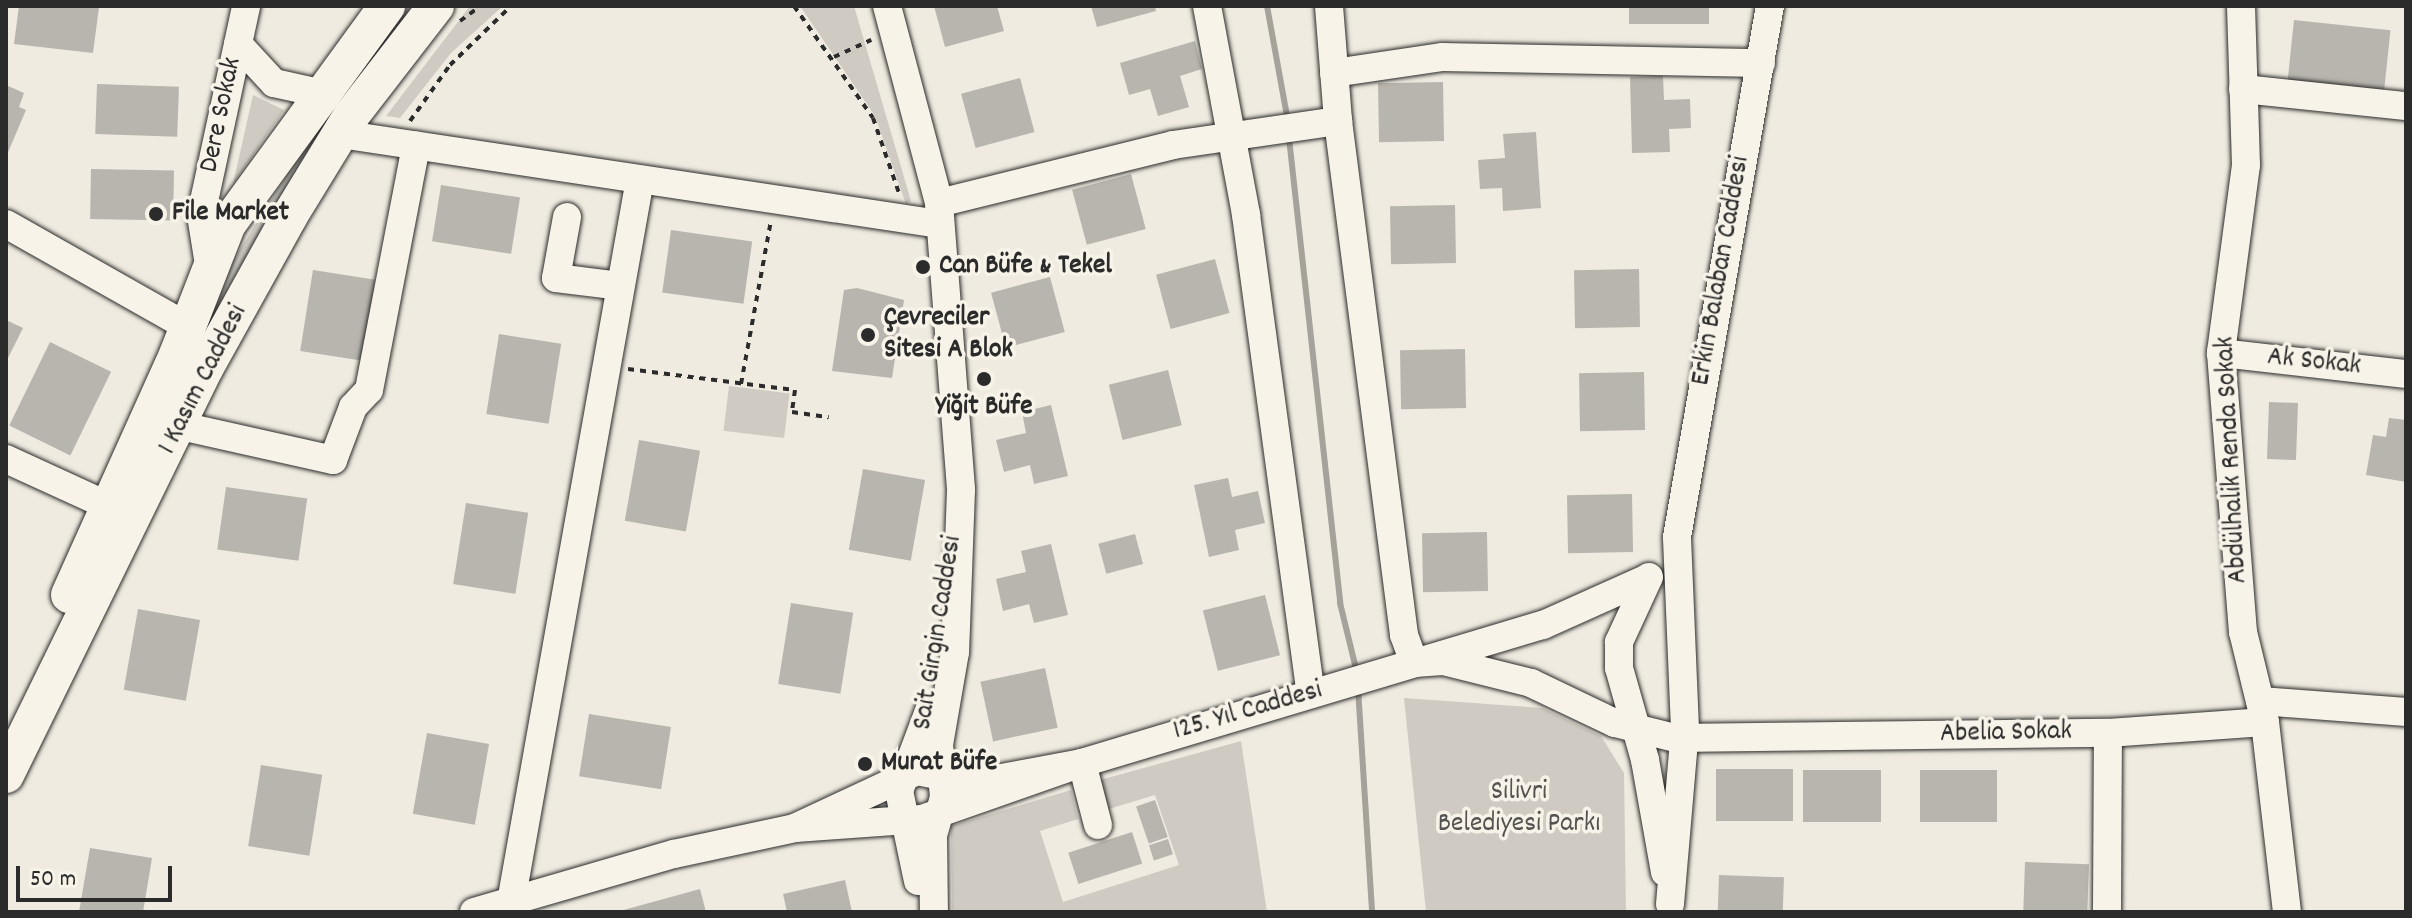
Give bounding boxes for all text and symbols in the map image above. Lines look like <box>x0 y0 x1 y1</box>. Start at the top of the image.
street label: Dere Sokak <box>193 54 251 176</box>
street label: Erkin Balaban Caddesi <box>1685 154 1759 388</box>
place label: File Market <box>172 197 289 231</box>
marker: File Market <box>147 205 165 223</box>
place label: Can Büfe & Tekel <box>939 250 1112 284</box>
marker: Can Büfe & Tekel <box>914 258 932 276</box>
street label: 1 Kasım Caddesi <box>152 299 256 461</box>
place label: Çevreciler Sitesi A Blok <box>884 302 1013 368</box>
marker: Çevreciler Sitesi A Blok <box>859 326 877 344</box>
street label: Abdülhalik Renda Sokak <box>2210 336 2256 584</box>
street label: Ak Sokak <box>2265 341 2363 385</box>
marker: Yiğit Büfe <box>975 370 993 388</box>
place label: Yiğit Büfe <box>935 391 1033 425</box>
street label: Sait Girgin Caddesi <box>907 533 971 733</box>
street label: 125. Yıl Caddesi <box>1170 675 1326 749</box>
street label: Abelia Sokak <box>1940 716 2072 752</box>
place label: Murat Büfe <box>881 747 997 781</box>
marker: Murat Büfe <box>856 755 874 773</box>
park label: Silivri Belediyesi Parkı <box>1438 776 1600 842</box>
scale bar <box>20 850 176 900</box>
text: 50 m <box>30 863 76 897</box>

